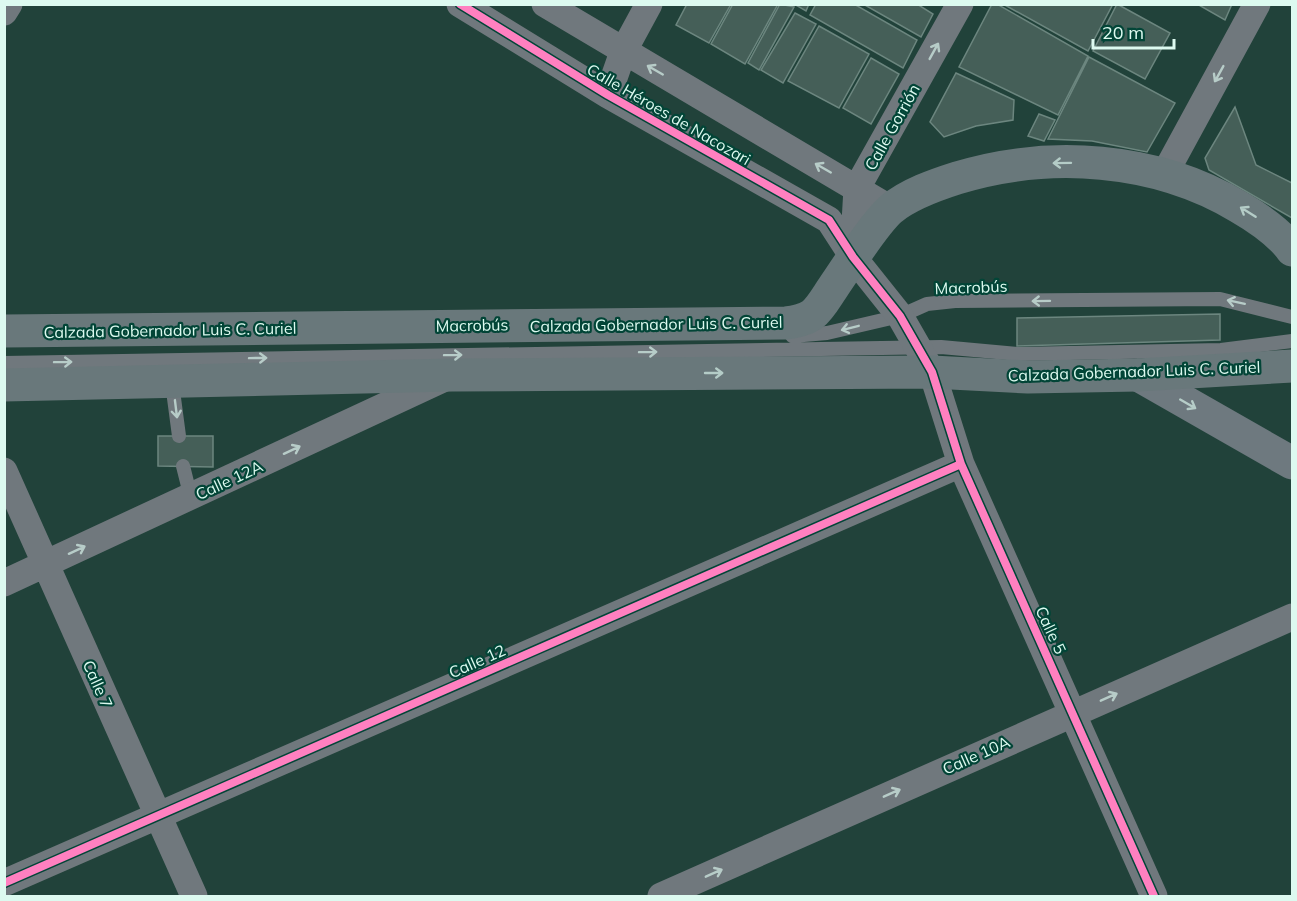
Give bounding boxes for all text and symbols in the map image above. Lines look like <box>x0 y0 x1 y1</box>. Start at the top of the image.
scale bar <box>1093 12 1174 50</box>
text: 20 m <box>1102 21 1144 44</box>
one-way arrow <box>928 43 940 60</box>
street label: Calle Héroes de Nacozari <box>584 59 754 169</box>
one-way arrow <box>647 64 664 76</box>
one-way arrow <box>1213 65 1224 83</box>
street label: Calle Gorrión <box>860 80 924 174</box>
one-way arrow <box>1053 157 1073 169</box>
one-way arrow <box>815 162 832 174</box>
one-way arrow <box>1240 206 1257 218</box>
street label: Macrobús <box>934 276 1008 298</box>
one-way arrow <box>1032 296 1052 307</box>
one-way arrow <box>1227 296 1246 308</box>
street label: Calzada Gobernador Luis C. Curiel <box>529 312 783 336</box>
street label: Macrobús <box>435 314 509 336</box>
street label: Calzada Gobernador Luis C. Curiel <box>43 318 297 342</box>
one-way arrow <box>841 322 860 334</box>
one-way arrow <box>637 346 657 357</box>
one-way arrow <box>442 349 462 361</box>
one-way arrow <box>247 353 267 364</box>
one-way arrow <box>52 356 72 368</box>
street label: Calzada Gobernador Luis C. Curiel <box>1007 357 1261 385</box>
one-way arrow <box>703 367 723 379</box>
one-way arrow <box>1180 398 1197 410</box>
one-way arrow <box>170 399 181 419</box>
one-way arrow <box>282 444 300 455</box>
street label: Calle 12A <box>192 456 266 504</box>
one-way arrow <box>67 544 86 555</box>
street label: Calle 5 <box>1031 603 1071 657</box>
street label: Calle 12 <box>446 640 508 682</box>
street label: Calle 7 <box>79 657 117 711</box>
one-way arrow <box>1099 690 1117 702</box>
street label: Calle 10A <box>939 731 1013 779</box>
one-way arrow <box>883 787 901 798</box>
one-way arrow <box>705 866 723 878</box>

